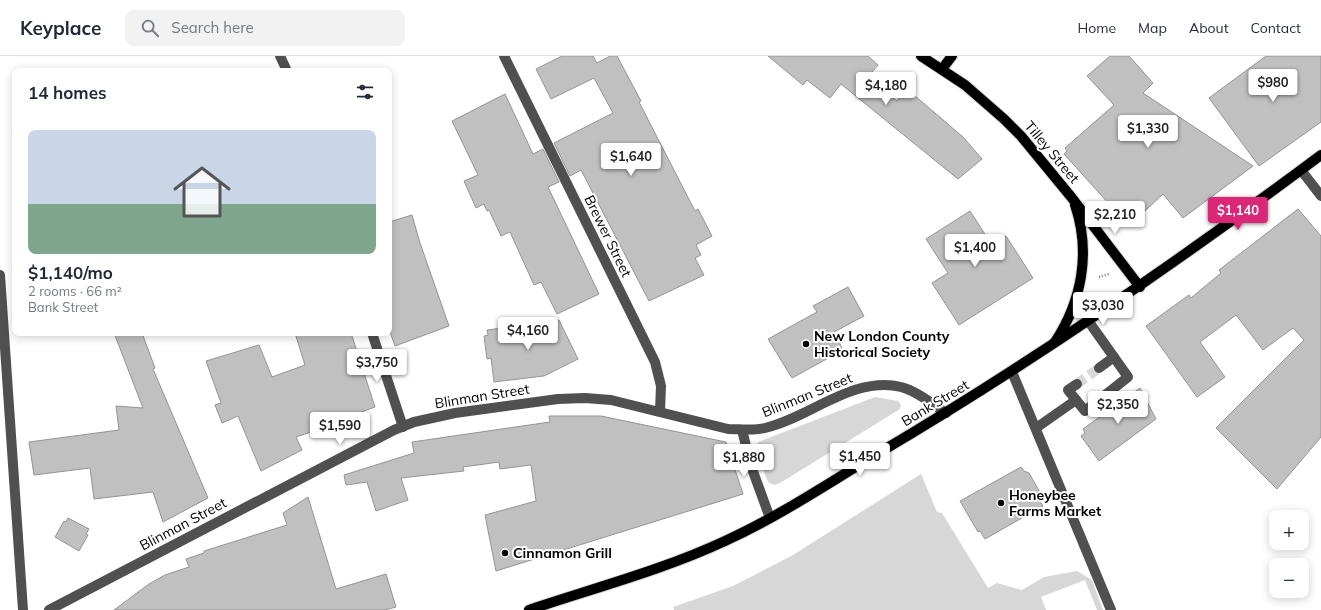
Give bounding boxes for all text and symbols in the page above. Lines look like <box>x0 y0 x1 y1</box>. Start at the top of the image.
search box <box>125 10 405 46</box>
text: Keyplace <box>20 16 101 40</box>
icon: search <box>139 17 161 39</box>
text: Search here <box>171 18 254 37</box>
text: Home <box>1077 19 1116 37</box>
text: Map <box>1138 19 1167 37</box>
text: About <box>1189 19 1229 37</box>
text: Contact <box>1251 19 1301 37</box>
pin: $980 <box>1249 69 1297 103</box>
pin: $4,180 <box>853 72 919 106</box>
text: $980 <box>1257 74 1289 90</box>
text: $4,180 <box>865 77 907 93</box>
icon: filters <box>354 81 376 103</box>
text: 14 homes <box>28 82 107 103</box>
pin: $1,330 <box>1115 115 1181 149</box>
street label: Tilley Street <box>1021 117 1083 187</box>
text: $1,330 <box>1127 120 1169 136</box>
pin: $1,640 <box>598 143 664 177</box>
text: $1,640 <box>610 148 652 164</box>
icon: home <box>166 156 238 228</box>
street label: Brewer Street <box>580 192 636 280</box>
pin: $1,140 <box>1205 197 1271 231</box>
pin: $2,210 <box>1082 201 1148 235</box>
text: $1,140 <box>1217 202 1259 218</box>
text: $2,210 <box>1094 206 1136 222</box>
pin: $1,400 <box>942 234 1008 268</box>
text: $1,400 <box>954 239 996 255</box>
text: $1,140/mo <box>28 262 113 283</box>
text: 2 rooms · 66 m² <box>28 283 122 299</box>
pin: $3,030 <box>1070 292 1136 326</box>
text: $3,030 <box>1082 297 1124 313</box>
text: Bank Street <box>28 299 98 315</box>
pin: $4,160 <box>495 317 561 351</box>
text: $4,160 <box>507 322 549 338</box>
place label: New London County Historical Society <box>814 327 950 361</box>
marker: New London County Historical Society <box>801 339 811 349</box>
pin: $3,750 <box>344 349 410 383</box>
text: $3,750 <box>356 354 398 370</box>
street label: Blinman Street <box>759 369 855 421</box>
street label: Bank Street <box>898 376 972 430</box>
street label: Blinman Street <box>433 380 531 412</box>
pin: $2,350 <box>1085 391 1151 425</box>
text: $2,350 <box>1097 396 1139 412</box>
pin: $1,590 <box>307 412 373 446</box>
text: $1,590 <box>319 417 361 433</box>
pin: $1,450 <box>827 443 893 477</box>
pin: $1,880 <box>711 444 777 478</box>
text: $1,450 <box>839 448 881 464</box>
text: $1,880 <box>723 449 765 465</box>
place label: Honeybee Farms Market <box>1009 486 1102 520</box>
street label: Blinman Street <box>137 494 230 554</box>
marker: Honeybee Farms Market <box>996 498 1006 508</box>
map controls <box>1269 510 1309 598</box>
button: + <box>1269 510 1309 550</box>
place label: Cinnamon Grill <box>513 544 612 562</box>
marker: Cinnamon Grill <box>500 548 510 558</box>
button: − <box>1269 558 1309 598</box>

